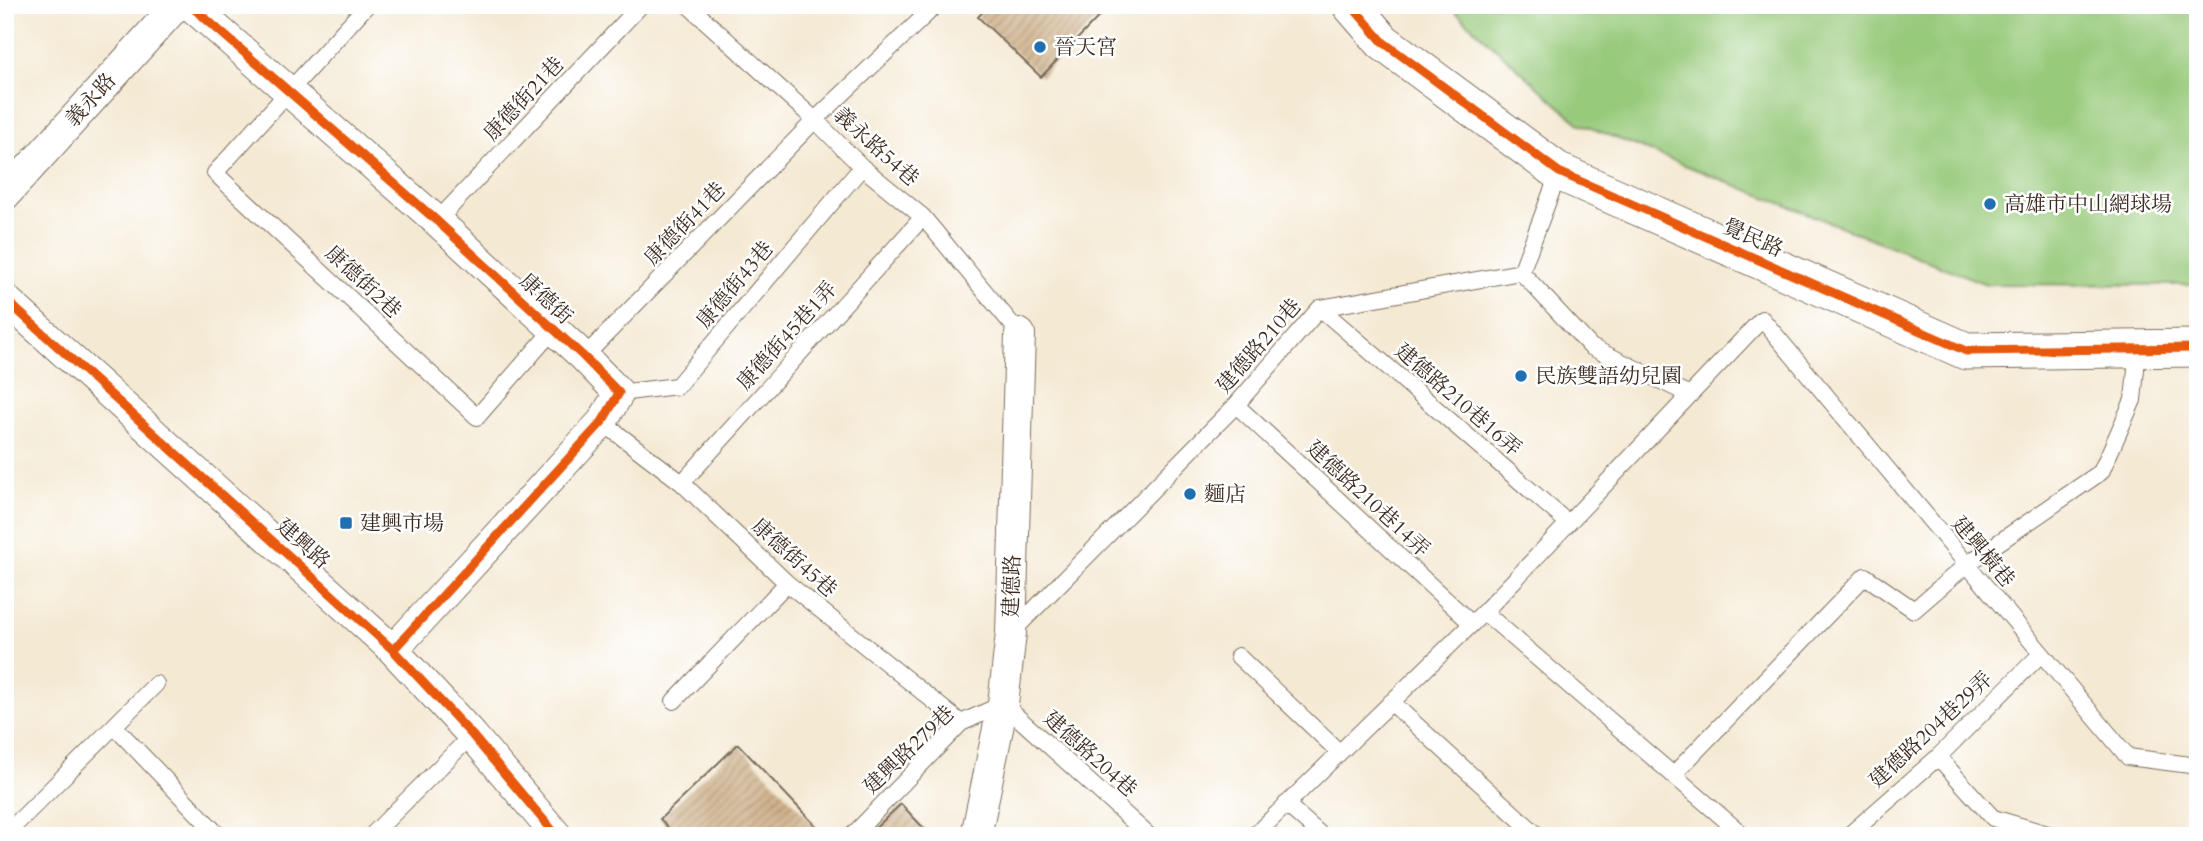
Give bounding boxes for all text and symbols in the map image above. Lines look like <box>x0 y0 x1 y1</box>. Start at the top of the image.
place label: 晉天宮 <box>1054 33 1117 62</box>
marker: 晉天宮 <box>1032 39 1048 55</box>
street label: 康德街21巷 <box>477 51 571 147</box>
street label: 義永路 <box>59 67 123 133</box>
street label: 義永路54巷 <box>827 101 925 193</box>
street label: 康德街41巷 <box>638 176 732 272</box>
place label: 高雄市中山網球場 <box>2004 190 2172 219</box>
marker: 高雄市中山網球場 <box>1982 196 1998 212</box>
street label: 覺民路 <box>1718 212 1788 264</box>
street label: 康德街43巷 <box>690 235 780 335</box>
street label: 康德街2巷 <box>318 239 408 325</box>
street label: 康德街 <box>513 267 579 331</box>
street label: 康德街45巷1弄 <box>730 275 844 397</box>
street label: 建德路210巷 <box>1210 293 1308 399</box>
street label: 建德路210巷16弄 <box>1389 337 1527 463</box>
place label: 民族雙語幼兒園 <box>1535 362 1682 391</box>
marker: 民族雙語幼兒園 <box>1513 368 1529 384</box>
street label: 建德路210巷14弄 <box>1300 434 1436 564</box>
place label: 麵店 <box>1204 480 1246 509</box>
marker: 麵店 <box>1182 486 1198 502</box>
place label: 建興市場 <box>360 509 444 538</box>
street label: 建興橫巷 <box>1945 511 2021 593</box>
street label: 建興路 <box>270 512 336 576</box>
street label: 康德街45巷 <box>745 512 843 604</box>
marker: 建興市場 <box>338 515 354 531</box>
street label: 建德路 <box>996 554 1028 618</box>
street label: 建德路204巷29弄 <box>1863 665 1999 795</box>
street label: 建興路279巷 <box>857 699 961 801</box>
street label: 建德路204巷 <box>1037 704 1143 804</box>

